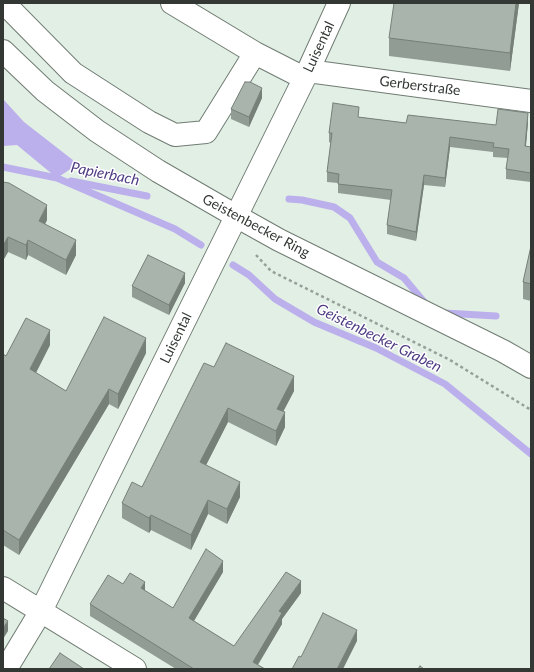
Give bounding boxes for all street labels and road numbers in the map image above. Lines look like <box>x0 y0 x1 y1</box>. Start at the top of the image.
street label: Luisental <box>300 19 338 75</box>
street label: Gerberstraße <box>379 73 461 99</box>
street label: Geistenbecker Ring <box>200 191 312 261</box>
street label: Luisental <box>157 310 195 366</box>

